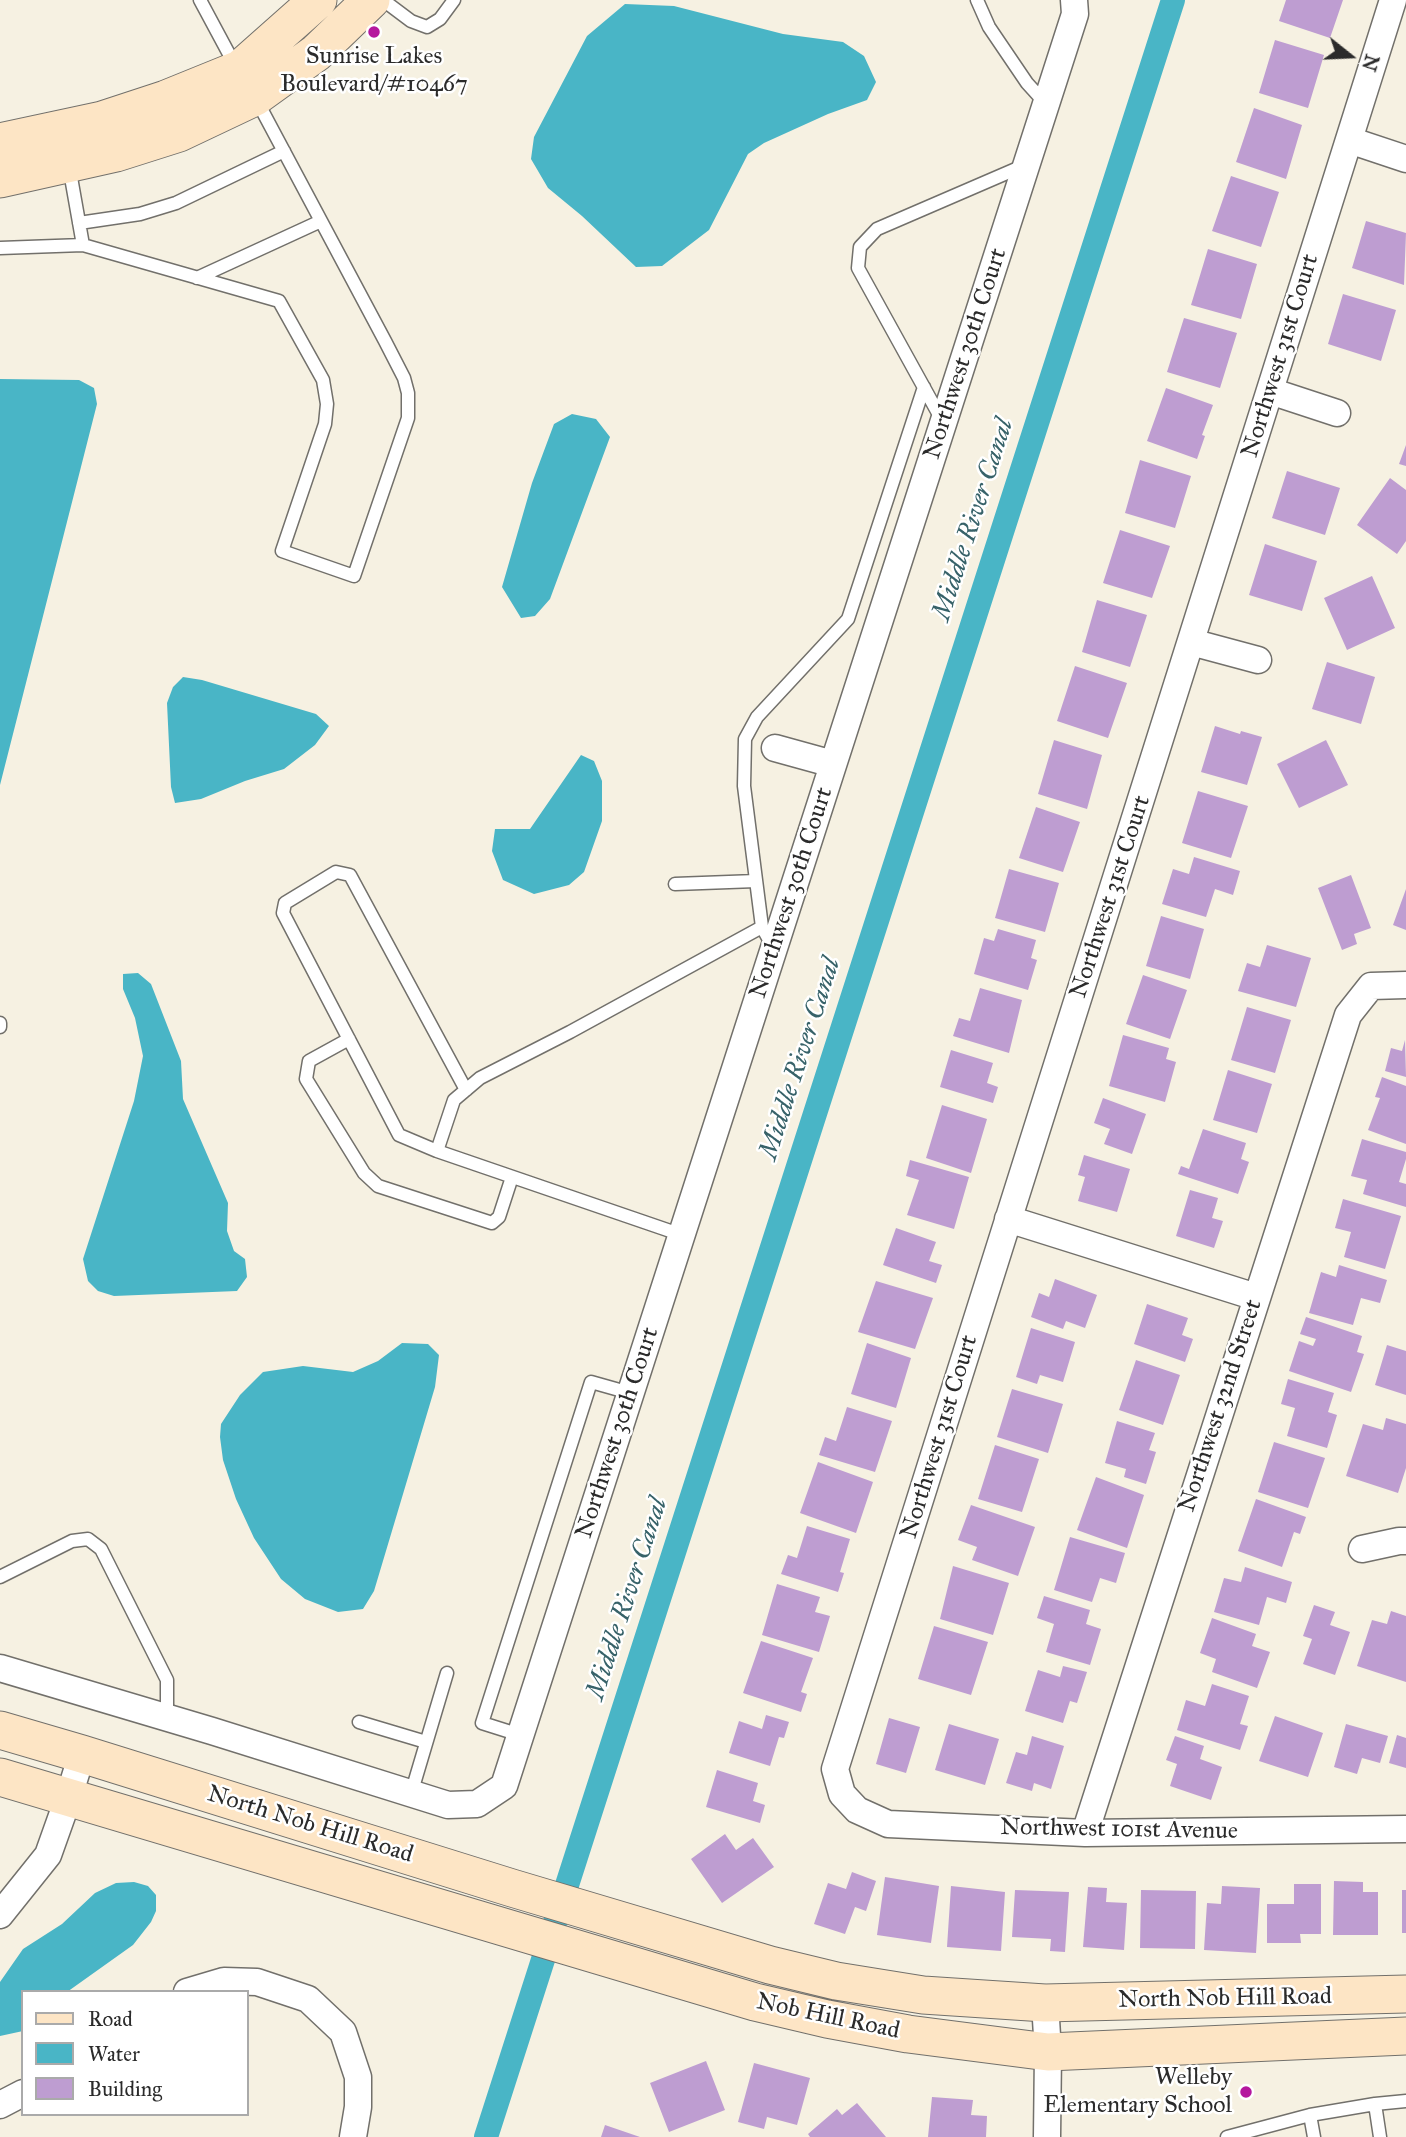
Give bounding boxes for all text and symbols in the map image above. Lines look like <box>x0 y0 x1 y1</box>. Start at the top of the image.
north arrow <box>1315 21 1385 91</box>
marker: Sunrise Lakes Boulevard/#10467 <box>366 24 382 40</box>
place label: Sunrise Lakes Boulevard/#10467 <box>280 43 468 99</box>
text: N <box>1357 51 1384 74</box>
street label: Northwest 30th Court <box>918 245 1014 463</box>
street label: Northwest 31st Court <box>1236 251 1326 461</box>
water label: Middle River Canal <box>927 415 1021 625</box>
street label: Northwest 30th Court <box>744 784 840 1002</box>
street label: Northwest 31st Court <box>1065 792 1157 1002</box>
water label: Middle River Canal <box>754 954 848 1164</box>
street label: Northwest 32nd Street <box>1173 1296 1269 1516</box>
street label: Northwest 30th Court <box>570 1324 666 1542</box>
street label: Northwest 31st Court <box>895 1332 985 1542</box>
water label: Middle River Canal <box>581 1494 675 1704</box>
street label: North Nob Hill Road <box>204 1780 416 1870</box>
street label: Northwest 101st Avenue <box>1000 1814 1238 1846</box>
street label: North Nob Hill Road <box>1118 1983 1332 2015</box>
street label: Nob Hill Road <box>754 1988 902 2046</box>
legend <box>21 1990 248 2116</box>
text: Road <box>88 2006 133 2032</box>
text: Water <box>88 2041 140 2067</box>
place label: Welleby Elementary School <box>1043 2064 1232 2120</box>
text: Building <box>88 2076 162 2102</box>
marker: Welleby Elementary School <box>1238 2084 1254 2100</box>

